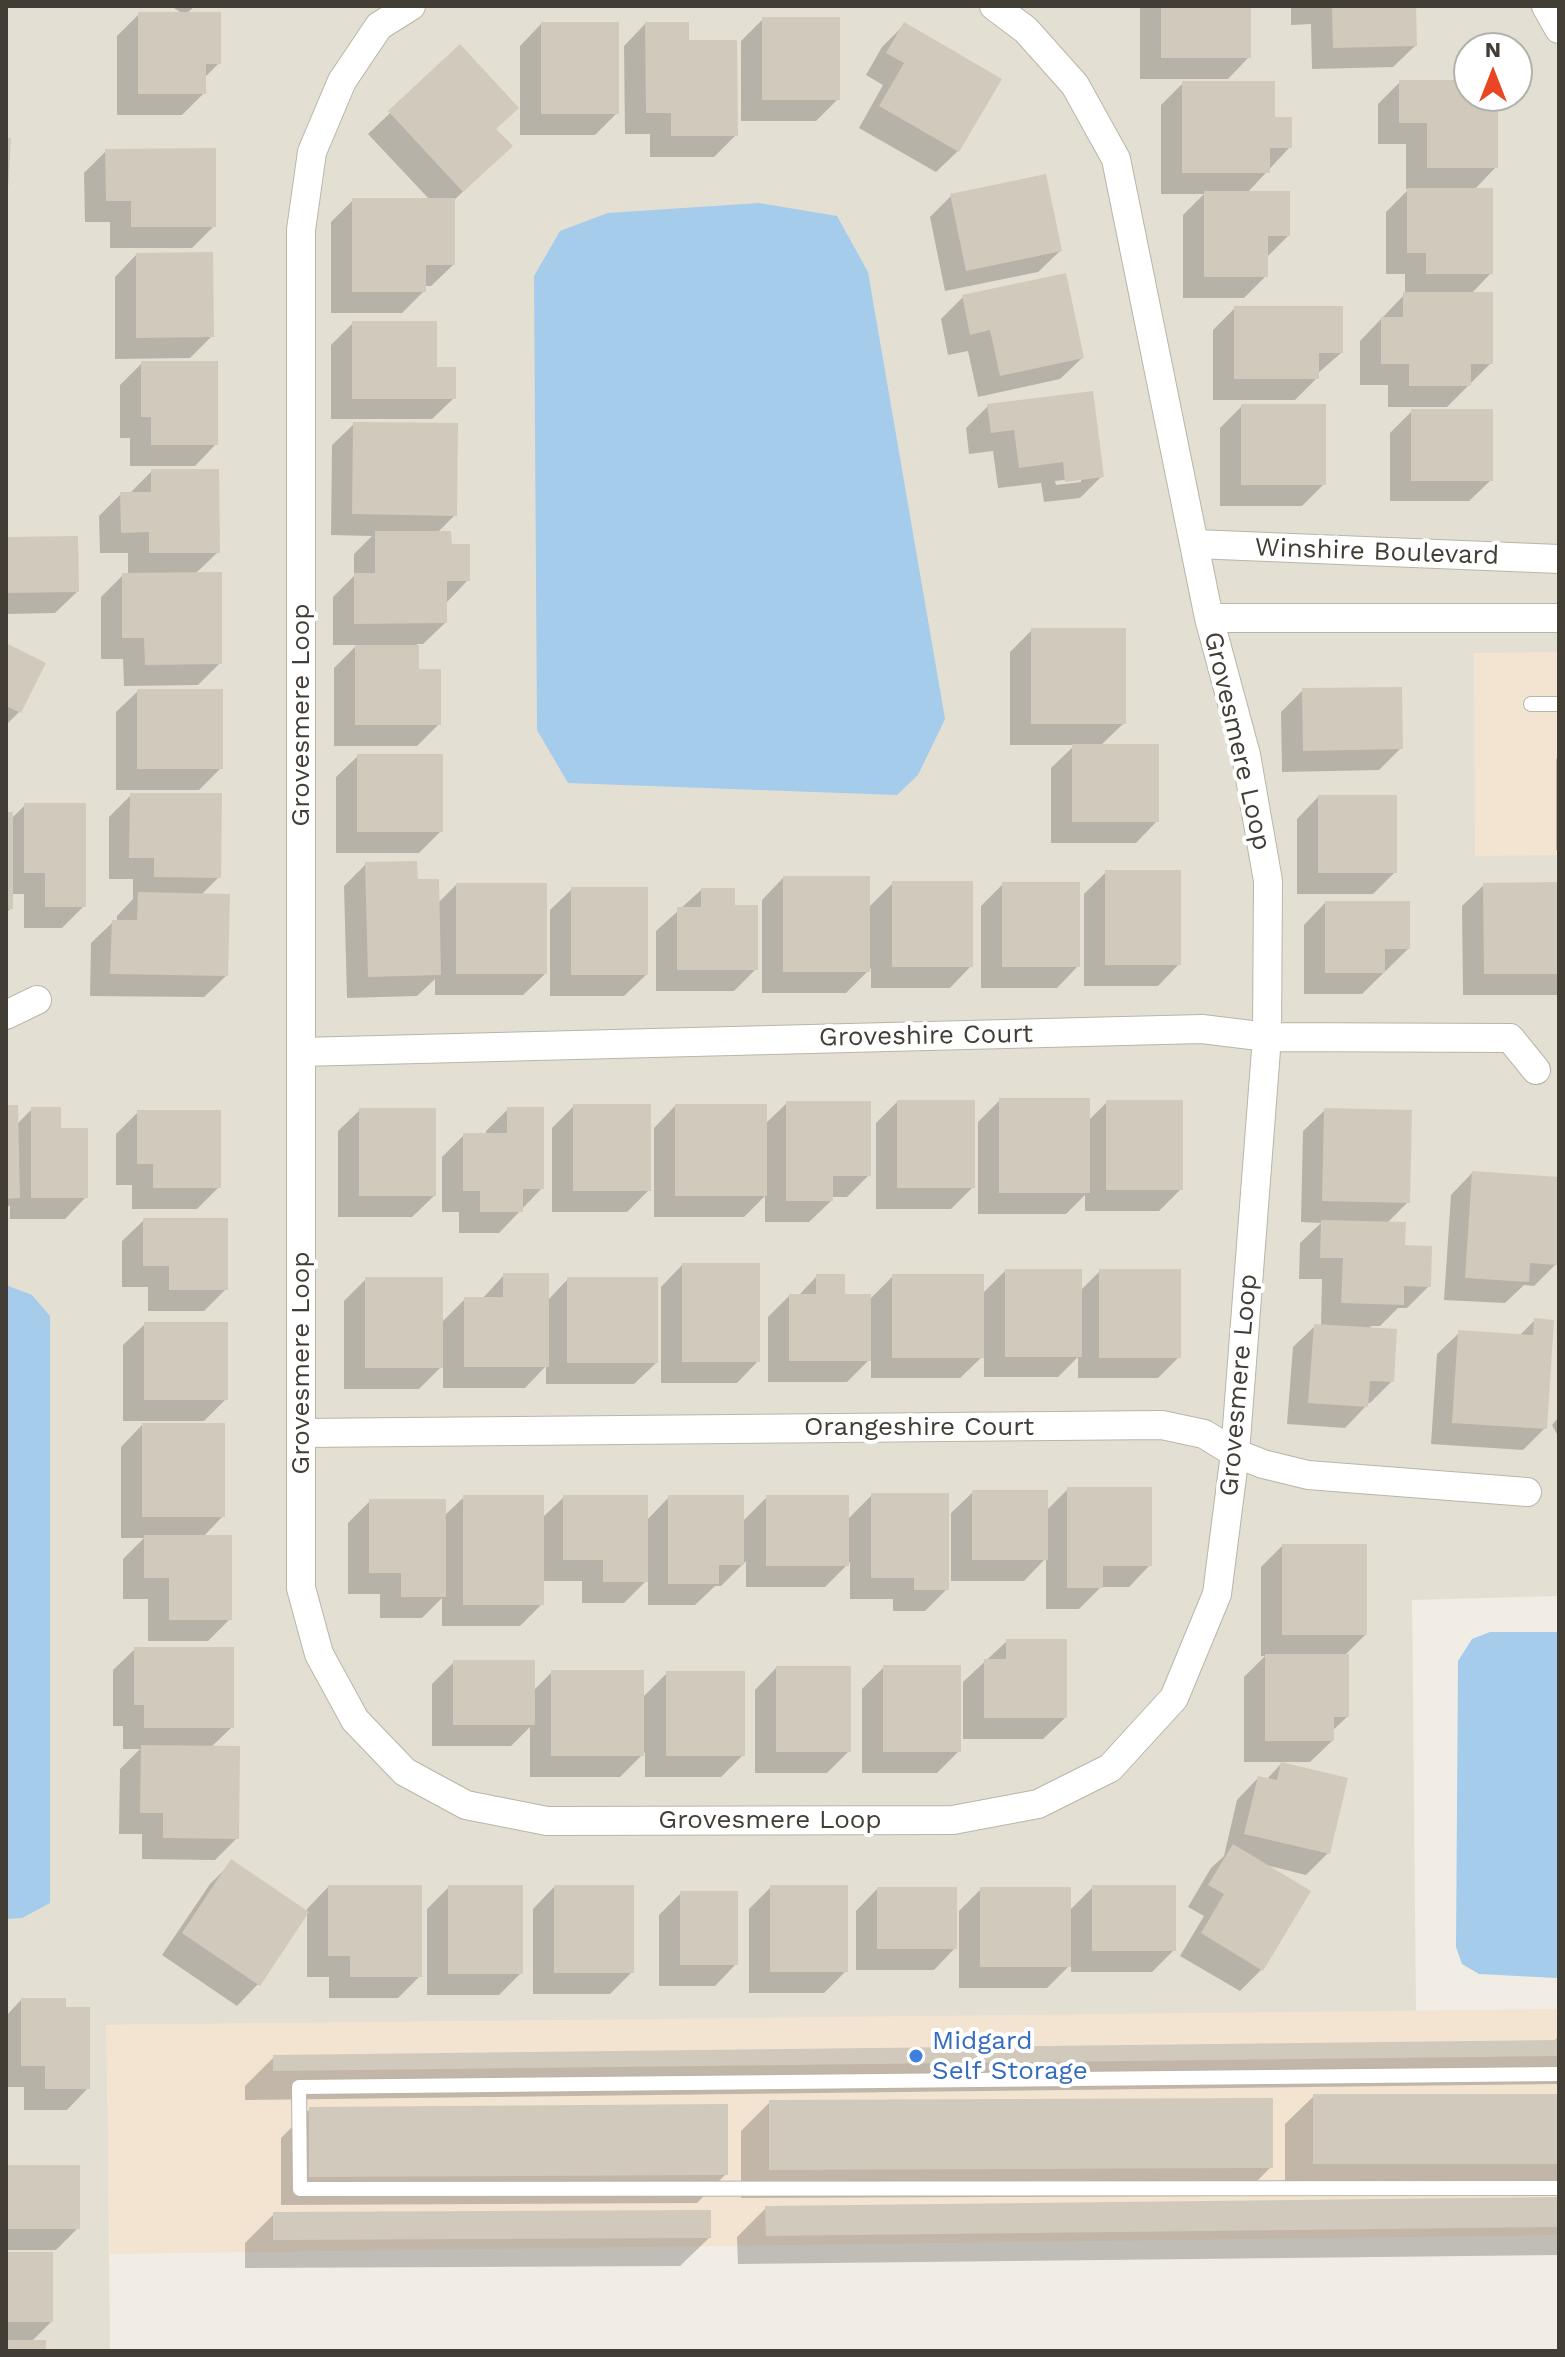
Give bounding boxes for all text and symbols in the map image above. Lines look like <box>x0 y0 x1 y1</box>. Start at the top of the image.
north arrow <box>1453 32 1533 112</box>
text: N <box>1485 37 1501 62</box>
street label: Winshire Boulevard <box>1254 532 1500 572</box>
street label: Grovesmere Loop <box>285 603 317 827</box>
street label: Grovesmere Loop <box>1197 629 1277 853</box>
street label: Groveshire Court <box>819 1019 1033 1053</box>
street label: Grovesmere Loop <box>285 1251 317 1475</box>
street label: Grovesmere Loop <box>1214 1272 1264 1498</box>
street label: Orangeshire Court <box>804 1411 1034 1443</box>
street label: Grovesmere Loop <box>658 1804 882 1836</box>
place label: Midgard Self Storage <box>932 2025 1088 2086</box>
marker: Midgard Self Storage <box>907 2047 925 2065</box>

